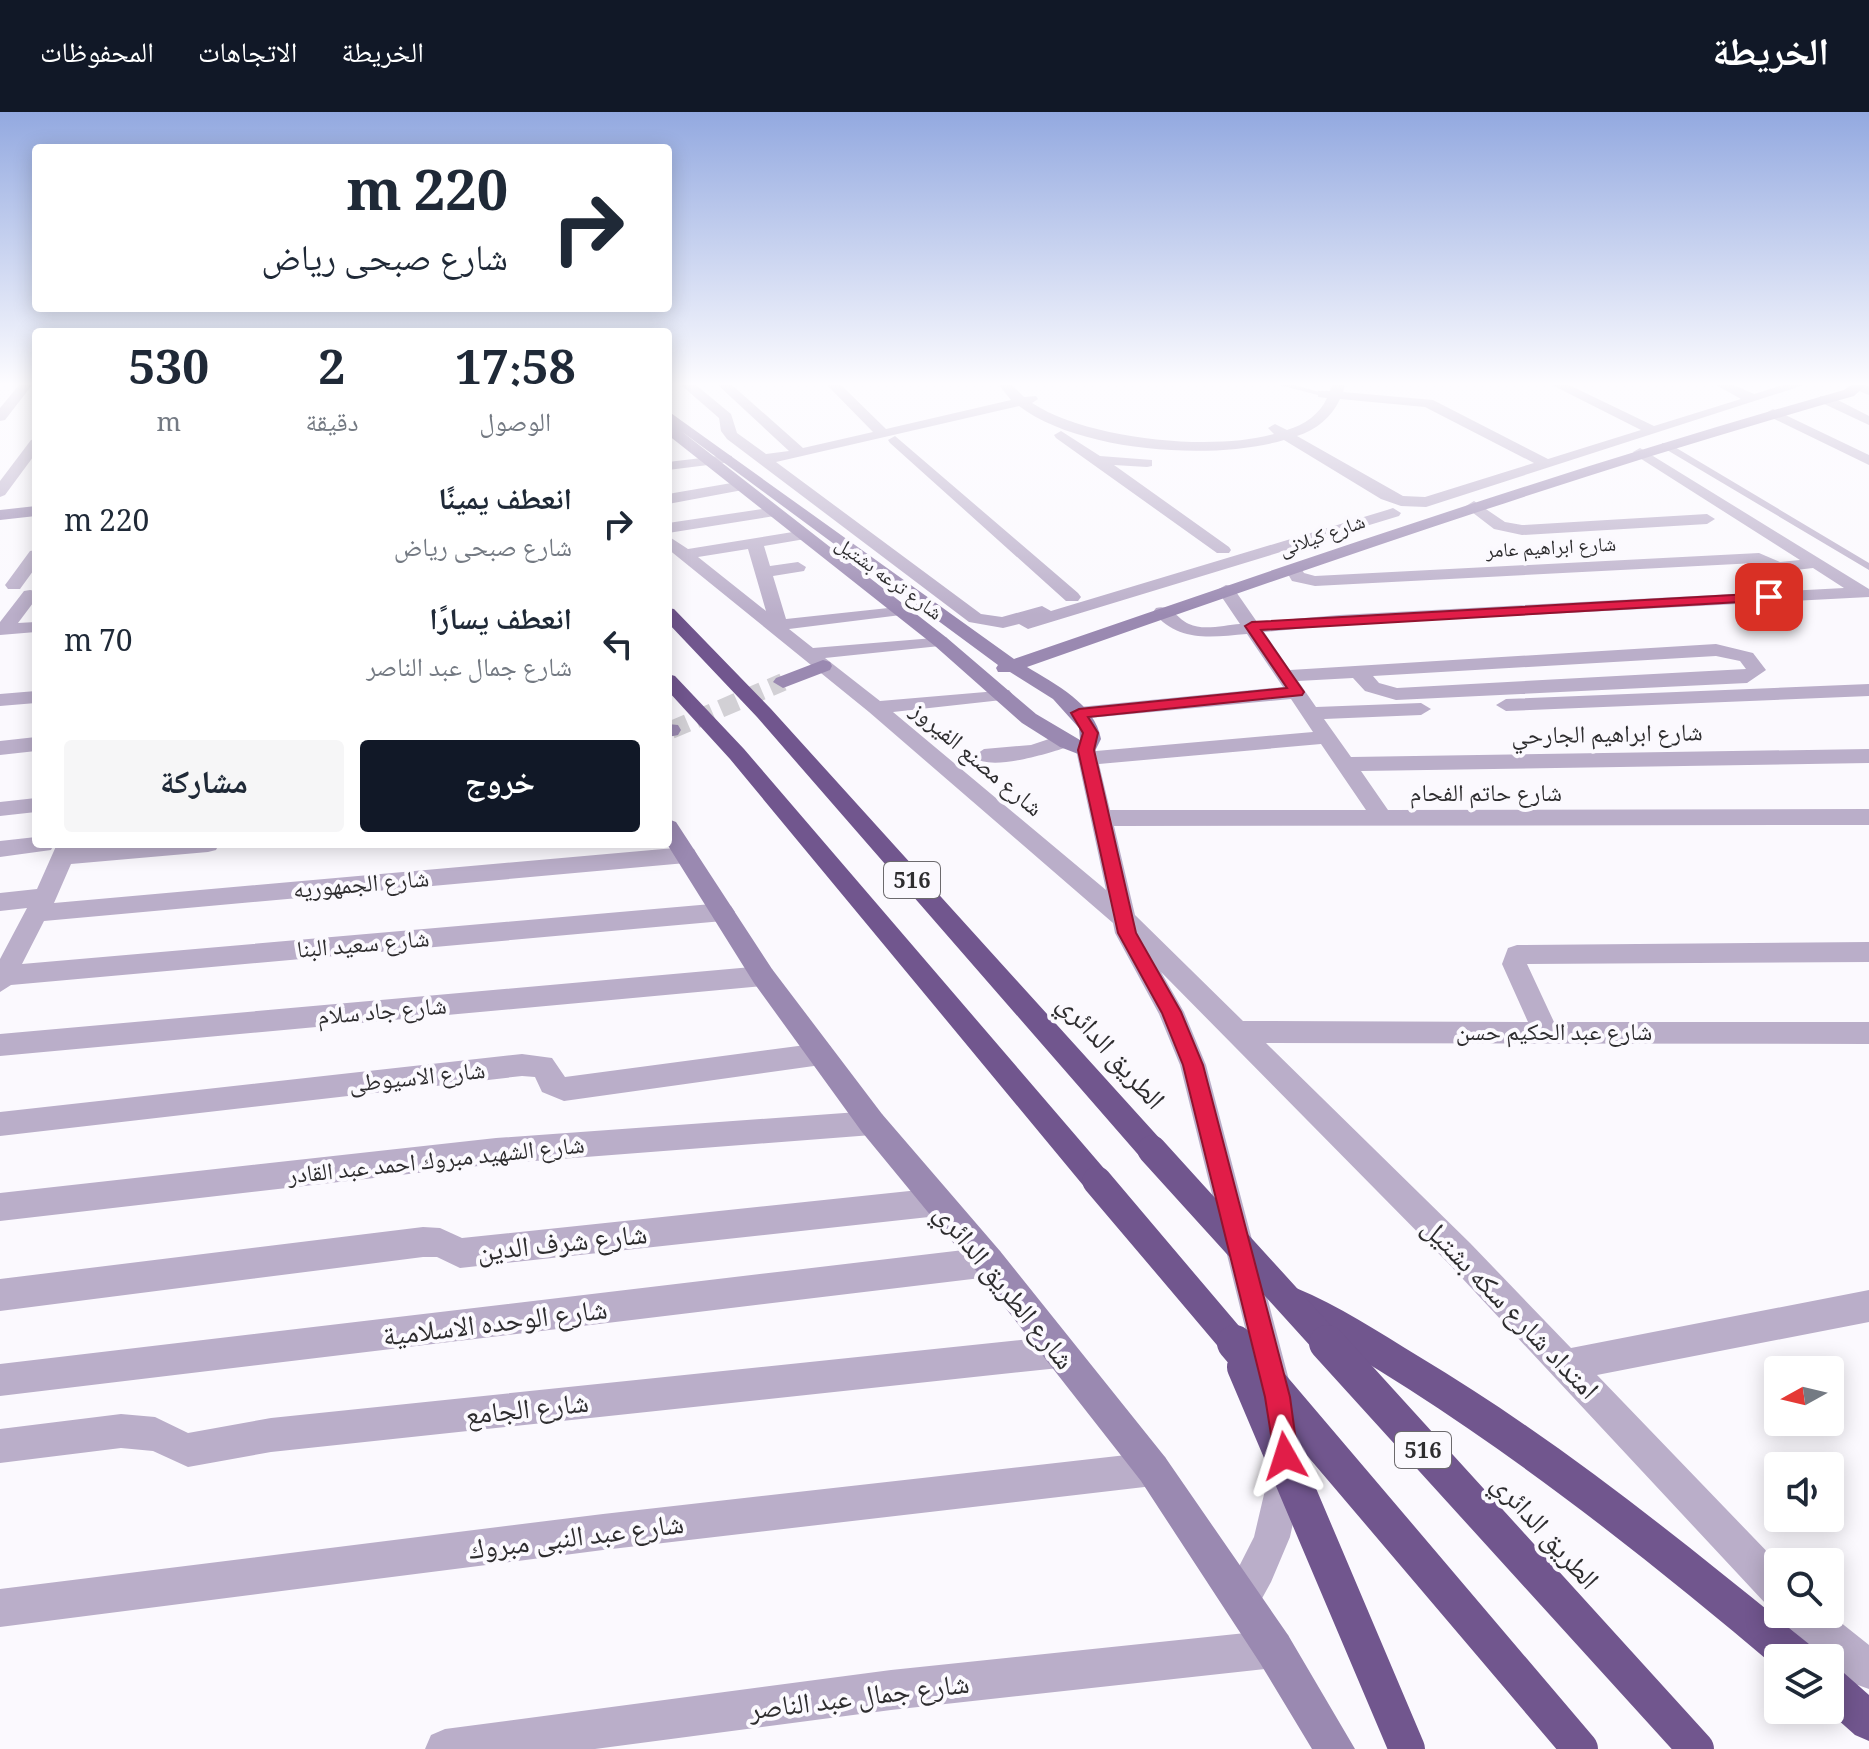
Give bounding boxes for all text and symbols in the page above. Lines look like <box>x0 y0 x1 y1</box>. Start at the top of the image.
text: الخريطة <box>1712 24 1829 89</box>
text: المحفوظات <box>40 32 154 80</box>
text: الاتجاهات <box>198 32 297 80</box>
text: الخريطة <box>341 32 424 80</box>
text: 220 m <box>346 150 508 246</box>
icon: right <box>536 176 640 280</box>
text: شارع صبحى رياض <box>261 232 508 293</box>
text: 530 <box>129 333 209 414</box>
text: 2 <box>319 333 345 414</box>
text: 17:58 <box>455 333 575 414</box>
text: m <box>157 403 181 447</box>
text: دقيقة <box>306 403 358 447</box>
text: الوصول <box>479 403 551 447</box>
text: انعطف يمينًا <box>438 477 572 528</box>
text: 220 m <box>64 499 149 550</box>
icon: right <box>596 502 640 546</box>
street label: شارع كيلانى <box>1275 507 1371 568</box>
text: شارع صبحى رياض <box>394 528 572 572</box>
street label: شارع ترعه بشتيل <box>826 530 948 631</box>
street label: شارع ابراهيم عامر <box>1484 530 1617 570</box>
pin <box>1735 563 1803 631</box>
icon: arrive <box>1747 575 1791 619</box>
text: انعطف يسارًا <box>429 597 572 648</box>
text: 70 m <box>64 619 133 670</box>
icon: left <box>596 622 640 666</box>
text: شارع جمال عبد الناصر <box>366 648 572 692</box>
street label: شارع مصنع الفيروز <box>899 692 1051 829</box>
street label: شارع ابراهيم الجارحي <box>1511 714 1703 759</box>
button: مشاركة <box>64 740 344 832</box>
button: خروج <box>360 740 640 832</box>
street label: شارع حاتم الفحام <box>1410 775 1562 816</box>
street label: شارع الجمهوريه <box>292 860 431 913</box>
road number: 516 <box>884 862 940 898</box>
street label: شارع سعيد البنا <box>295 920 431 973</box>
street label: الطريق الدائري <box>1043 984 1175 1123</box>
street label: شارع جاد سلام <box>316 987 449 1040</box>
street label: شارع عبد الحكيم حسن <box>1456 1014 1652 1055</box>
street label: شارع الاسيوطى <box>347 1052 488 1107</box>
street label: شارع الشهيد مبروك احمد عبد القادر <box>285 1127 587 1199</box>
street label: شارع الطريق الدائري <box>919 1194 1085 1383</box>
street label: امتداد شارع سكه بشتيل <box>1408 1208 1609 1414</box>
street label: شارع شرف الدين <box>475 1213 650 1279</box>
street label: شارع الوحده الاسلامية <box>380 1288 611 1364</box>
north arrow <box>1764 1356 1844 1436</box>
map controls <box>1764 1356 1844 1724</box>
street label: شارع الجامع <box>463 1382 592 1442</box>
position arrow <box>1243 1414 1327 1498</box>
road number: 516 <box>1395 1432 1451 1468</box>
button: sound <box>1764 1452 1844 1532</box>
street label: الطريق الدائري <box>1477 1464 1609 1603</box>
street label: شارع عبد النبى مبروك <box>466 1503 687 1577</box>
button: search <box>1764 1548 1844 1628</box>
button: layers <box>1764 1644 1844 1724</box>
street label: شارع جمال عبد الناصر <box>746 1663 972 1737</box>

